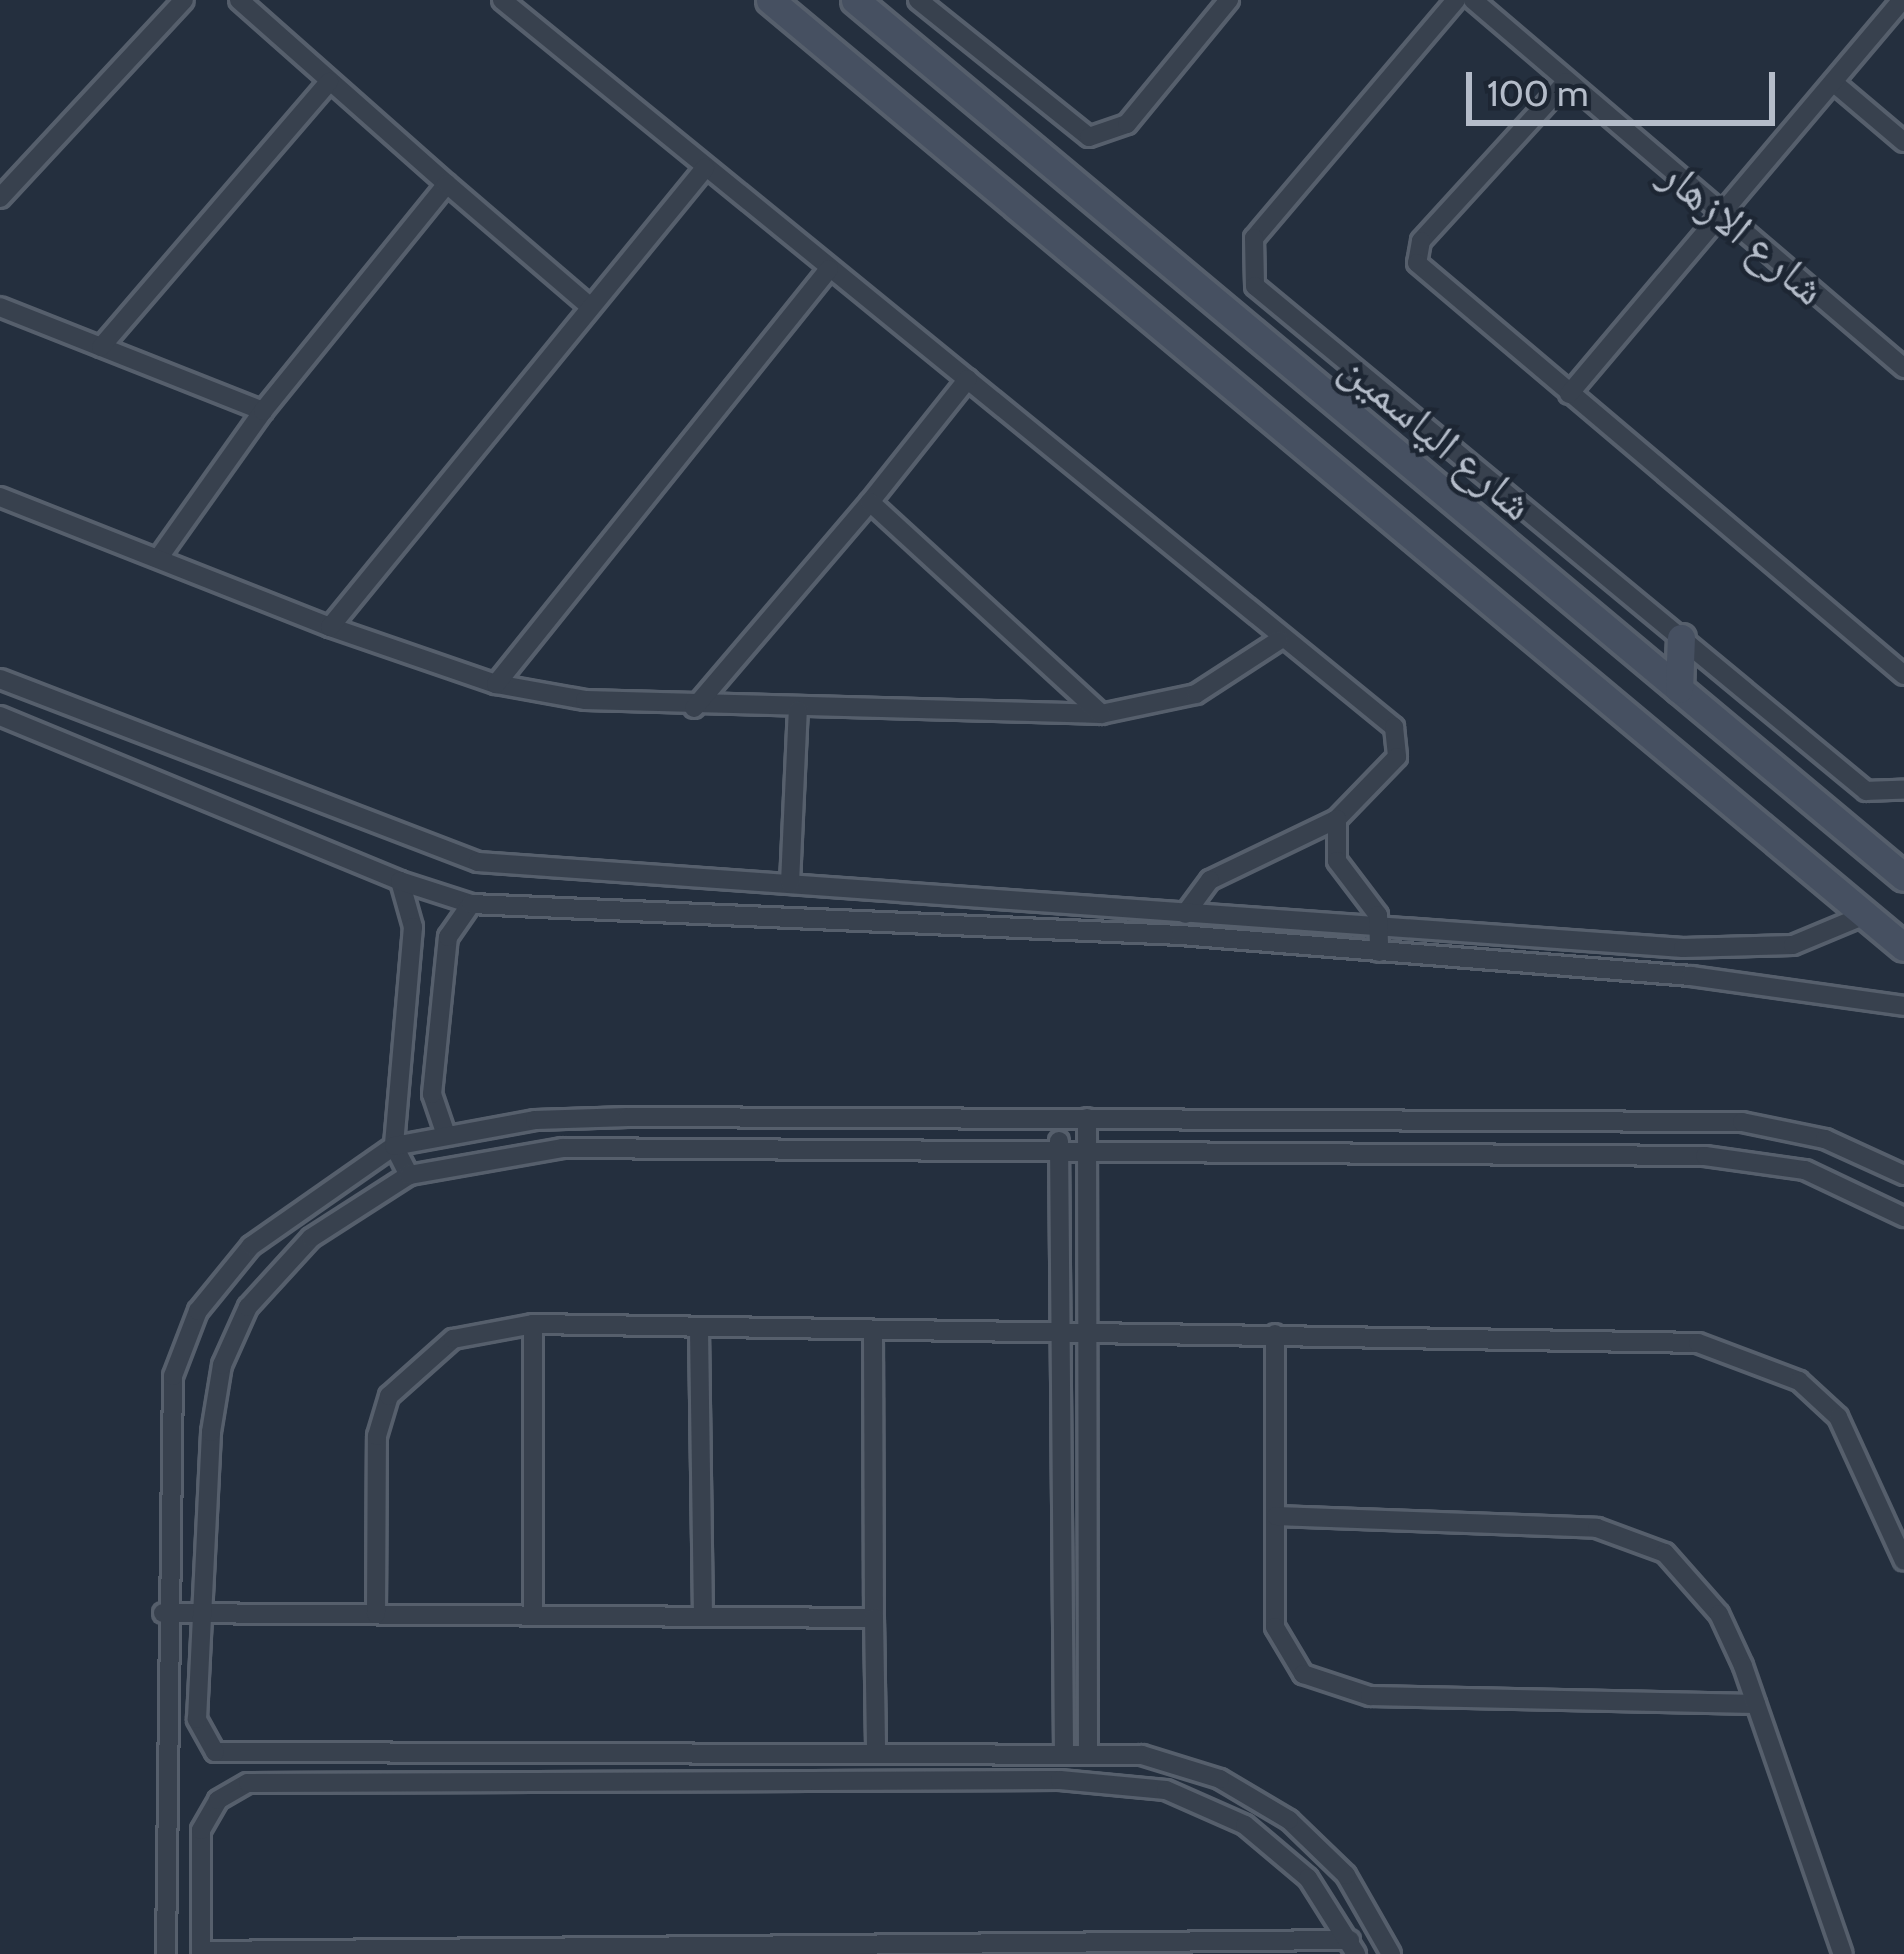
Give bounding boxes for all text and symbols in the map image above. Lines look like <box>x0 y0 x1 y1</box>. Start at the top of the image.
scale bar <box>1472 48 1781 122</box>
text: 100 m <box>1487 71 1589 115</box>
street label: شارع الازهار <box>1650 147 1836 317</box>
street label: شارع الياسمين <box>1330 340 1544 532</box>

